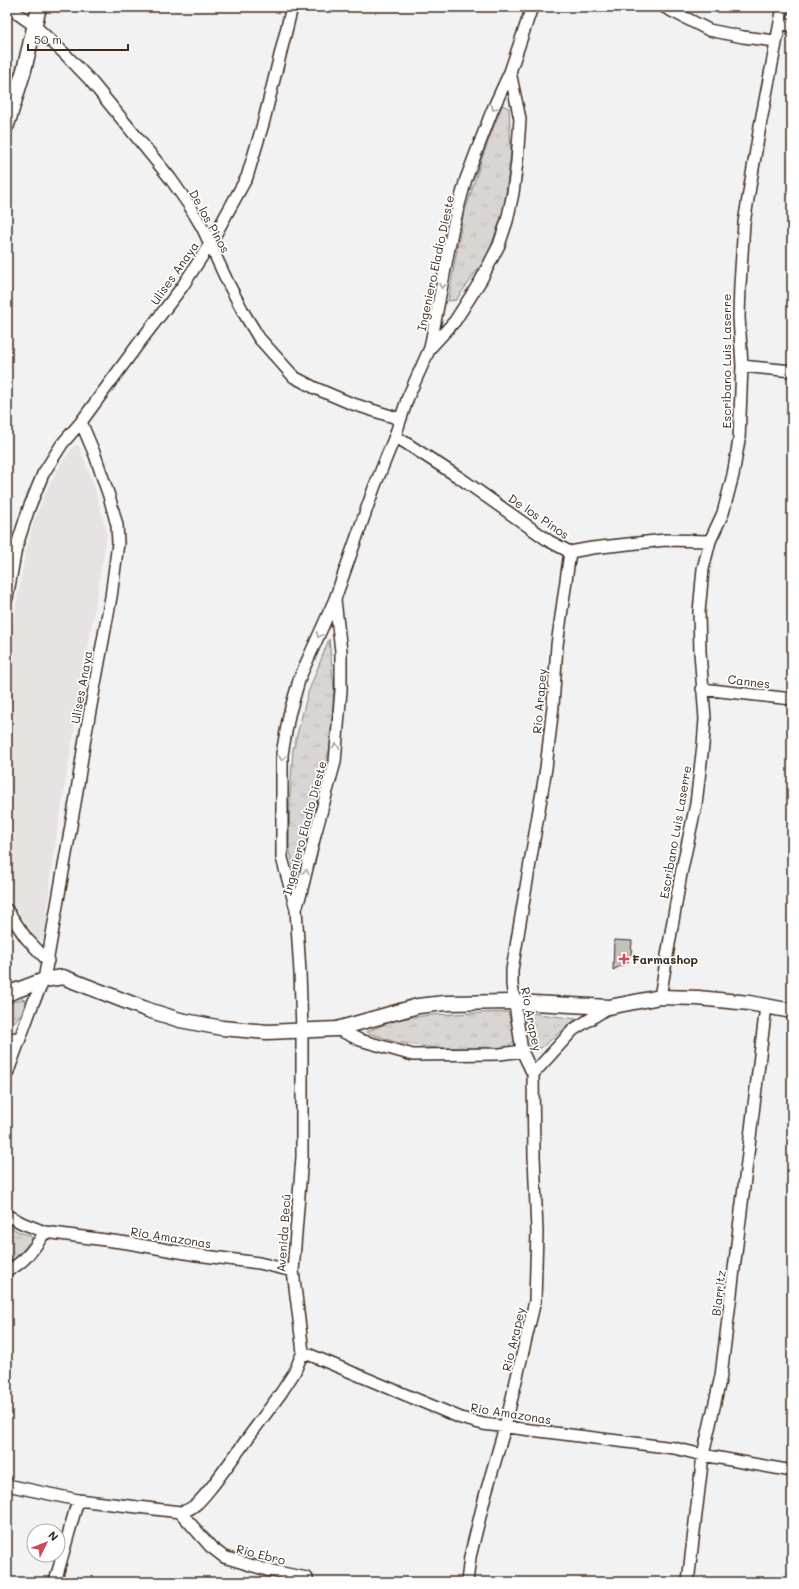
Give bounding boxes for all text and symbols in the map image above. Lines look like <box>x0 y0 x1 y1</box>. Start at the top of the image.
scale bar <box>28 26 128 52</box>
text: 50 m <box>34 31 62 47</box>
one-way arrow <box>490 104 498 111</box>
street label: De los Pinos <box>186 187 234 256</box>
street label: Ingeniero Eladio Dieste <box>413 194 457 332</box>
street label: Ulises Anaya <box>146 238 202 308</box>
one-way arrow <box>438 283 446 289</box>
street label: Escribano Luis Laserre <box>718 294 734 428</box>
street label: De los Pinos <box>506 490 573 542</box>
one-way arrow <box>316 630 324 638</box>
street label: Ulises Anaya <box>67 649 95 725</box>
street label: Río Arapey <box>528 668 550 734</box>
street label: Cannes <box>727 670 771 692</box>
one-way arrow <box>332 743 341 749</box>
one-way arrow <box>278 755 287 761</box>
street label: Ingeniero Eladio Dieste <box>278 759 330 897</box>
street label: Escribano Luis Laserre <box>655 764 695 900</box>
one-way arrow <box>302 869 310 875</box>
place label: Farmashop <box>632 951 699 967</box>
marker: Farmashop <box>619 954 629 964</box>
street label: Río Arapey <box>518 985 546 1053</box>
street label: Avenida Becú <box>272 1193 294 1273</box>
street label: Río Amazonas <box>129 1223 213 1251</box>
street label: Biarritz <box>707 1269 729 1317</box>
street label: Río Arapey <box>498 1305 528 1373</box>
street label: Río Amazonas <box>469 1399 553 1427</box>
north arrow <box>26 1523 66 1563</box>
text: N <box>45 1528 62 1544</box>
street label: Río Ebro <box>235 1540 287 1568</box>

